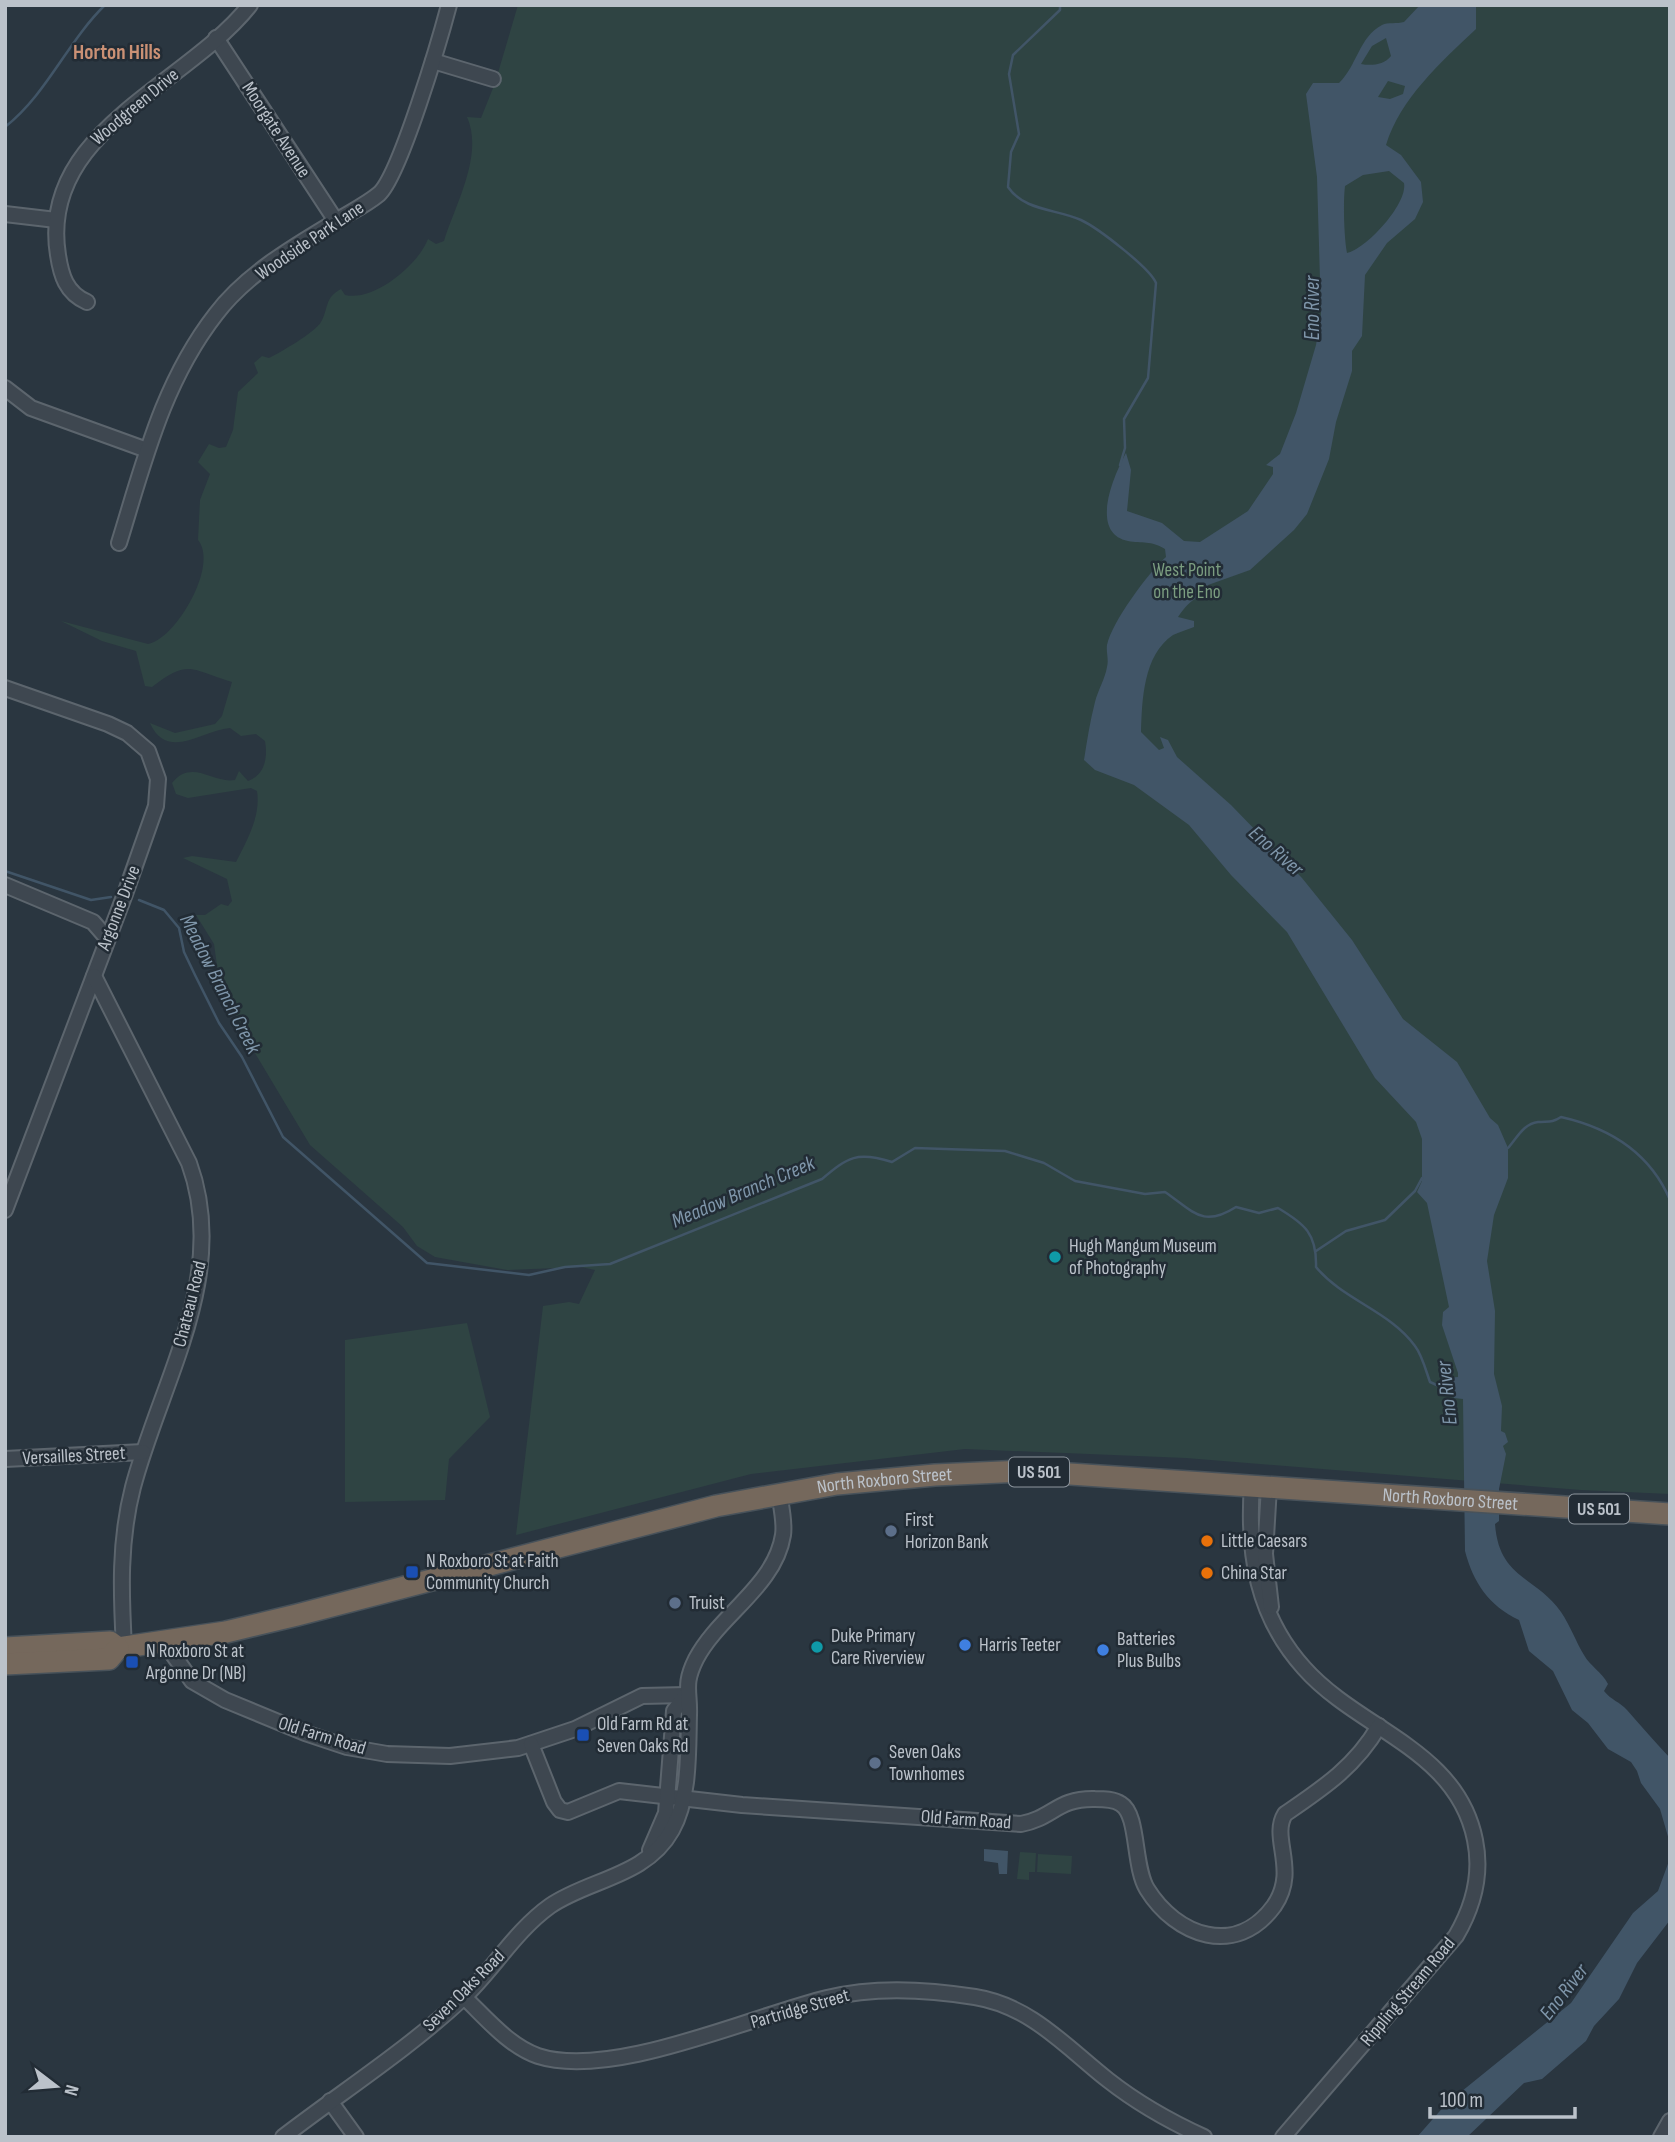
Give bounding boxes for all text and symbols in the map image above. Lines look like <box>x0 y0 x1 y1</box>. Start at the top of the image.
district label: Horton Hills <box>73 40 161 65</box>
street label: Woodgreen Drive <box>86 63 184 151</box>
street label: Moorgate Avenue <box>237 78 315 182</box>
street label: Woodside Park Lane <box>252 196 368 286</box>
water label: Eno River <box>1300 275 1325 340</box>
park label: West Point on the Eno <box>1153 559 1222 604</box>
water label: Eno River <box>1244 820 1309 882</box>
street label: Argonne Drive <box>92 862 146 955</box>
water label: Meadow Branch Creek <box>174 910 266 1059</box>
water label: Meadow Branch Creek <box>668 1150 819 1233</box>
place label: Hugh Mangum Museum of Photography <box>1069 1235 1217 1280</box>
marker: Hugh Mangum Museum of Photography <box>1047 1249 1063 1265</box>
street label: Chateau Road <box>168 1259 212 1349</box>
water label: Eno River <box>1431 1359 1463 1426</box>
street label: Versailles Street <box>22 1442 126 1470</box>
road number: US 501 <box>1009 1457 1069 1486</box>
street label: North Roxboro Street <box>815 1463 953 1499</box>
street label: North Roxboro Street <box>1382 1483 1519 1515</box>
road number: US 501 <box>1569 1494 1629 1524</box>
place label: First Horizon Bank <box>905 1509 989 1554</box>
marker: First Horizon Bank <box>883 1523 899 1539</box>
place label: Little Caesars <box>1221 1530 1307 1553</box>
marker: Little Caesars <box>1199 1533 1215 1549</box>
place label: N Roxboro St at Faith Community Church <box>426 1550 559 1595</box>
place label: China Star <box>1221 1562 1287 1585</box>
marker: N Roxboro St at Faith Community Church <box>404 1564 420 1580</box>
marker: China Star <box>1199 1565 1215 1581</box>
place label: Truist <box>689 1592 725 1615</box>
marker: Truist <box>667 1595 683 1611</box>
place label: Duke Primary Care Riverview <box>831 1625 925 1670</box>
place label: Batteries Plus Bulbs <box>1117 1628 1181 1673</box>
place label: Harris Teeter <box>979 1634 1061 1657</box>
marker: Harris Teeter <box>957 1637 973 1653</box>
marker: Duke Primary Care Riverview <box>809 1639 825 1655</box>
place label: N Roxboro St at Argonne Dr (NB) <box>145 1640 246 1685</box>
marker: Batteries Plus Bulbs <box>1095 1642 1111 1658</box>
marker: N Roxboro St at Argonne Dr (NB) <box>124 1654 140 1670</box>
street label: Old Farm Road <box>275 1712 369 1760</box>
place label: Old Farm Rd at Seven Oaks Rd <box>597 1713 689 1758</box>
marker: Old Farm Rd at Seven Oaks Rd <box>575 1727 591 1743</box>
place label: Seven Oaks Townhomes <box>889 1741 965 1786</box>
marker: Seven Oaks Townhomes <box>867 1755 883 1771</box>
street label: Old Farm Road <box>920 1805 1012 1835</box>
street label: Rippling Stream Road <box>1356 1933 1460 2051</box>
street label: Seven Oaks Road <box>418 1945 510 2037</box>
water label: Eno River <box>1534 1958 1594 2025</box>
street label: Partridge Street <box>748 1984 852 2034</box>
north arrow <box>21 2051 91 2121</box>
scale bar <box>1430 2076 1575 2120</box>
text: N <box>58 2082 83 2098</box>
text: 100 m <box>1440 2088 1483 2113</box>

